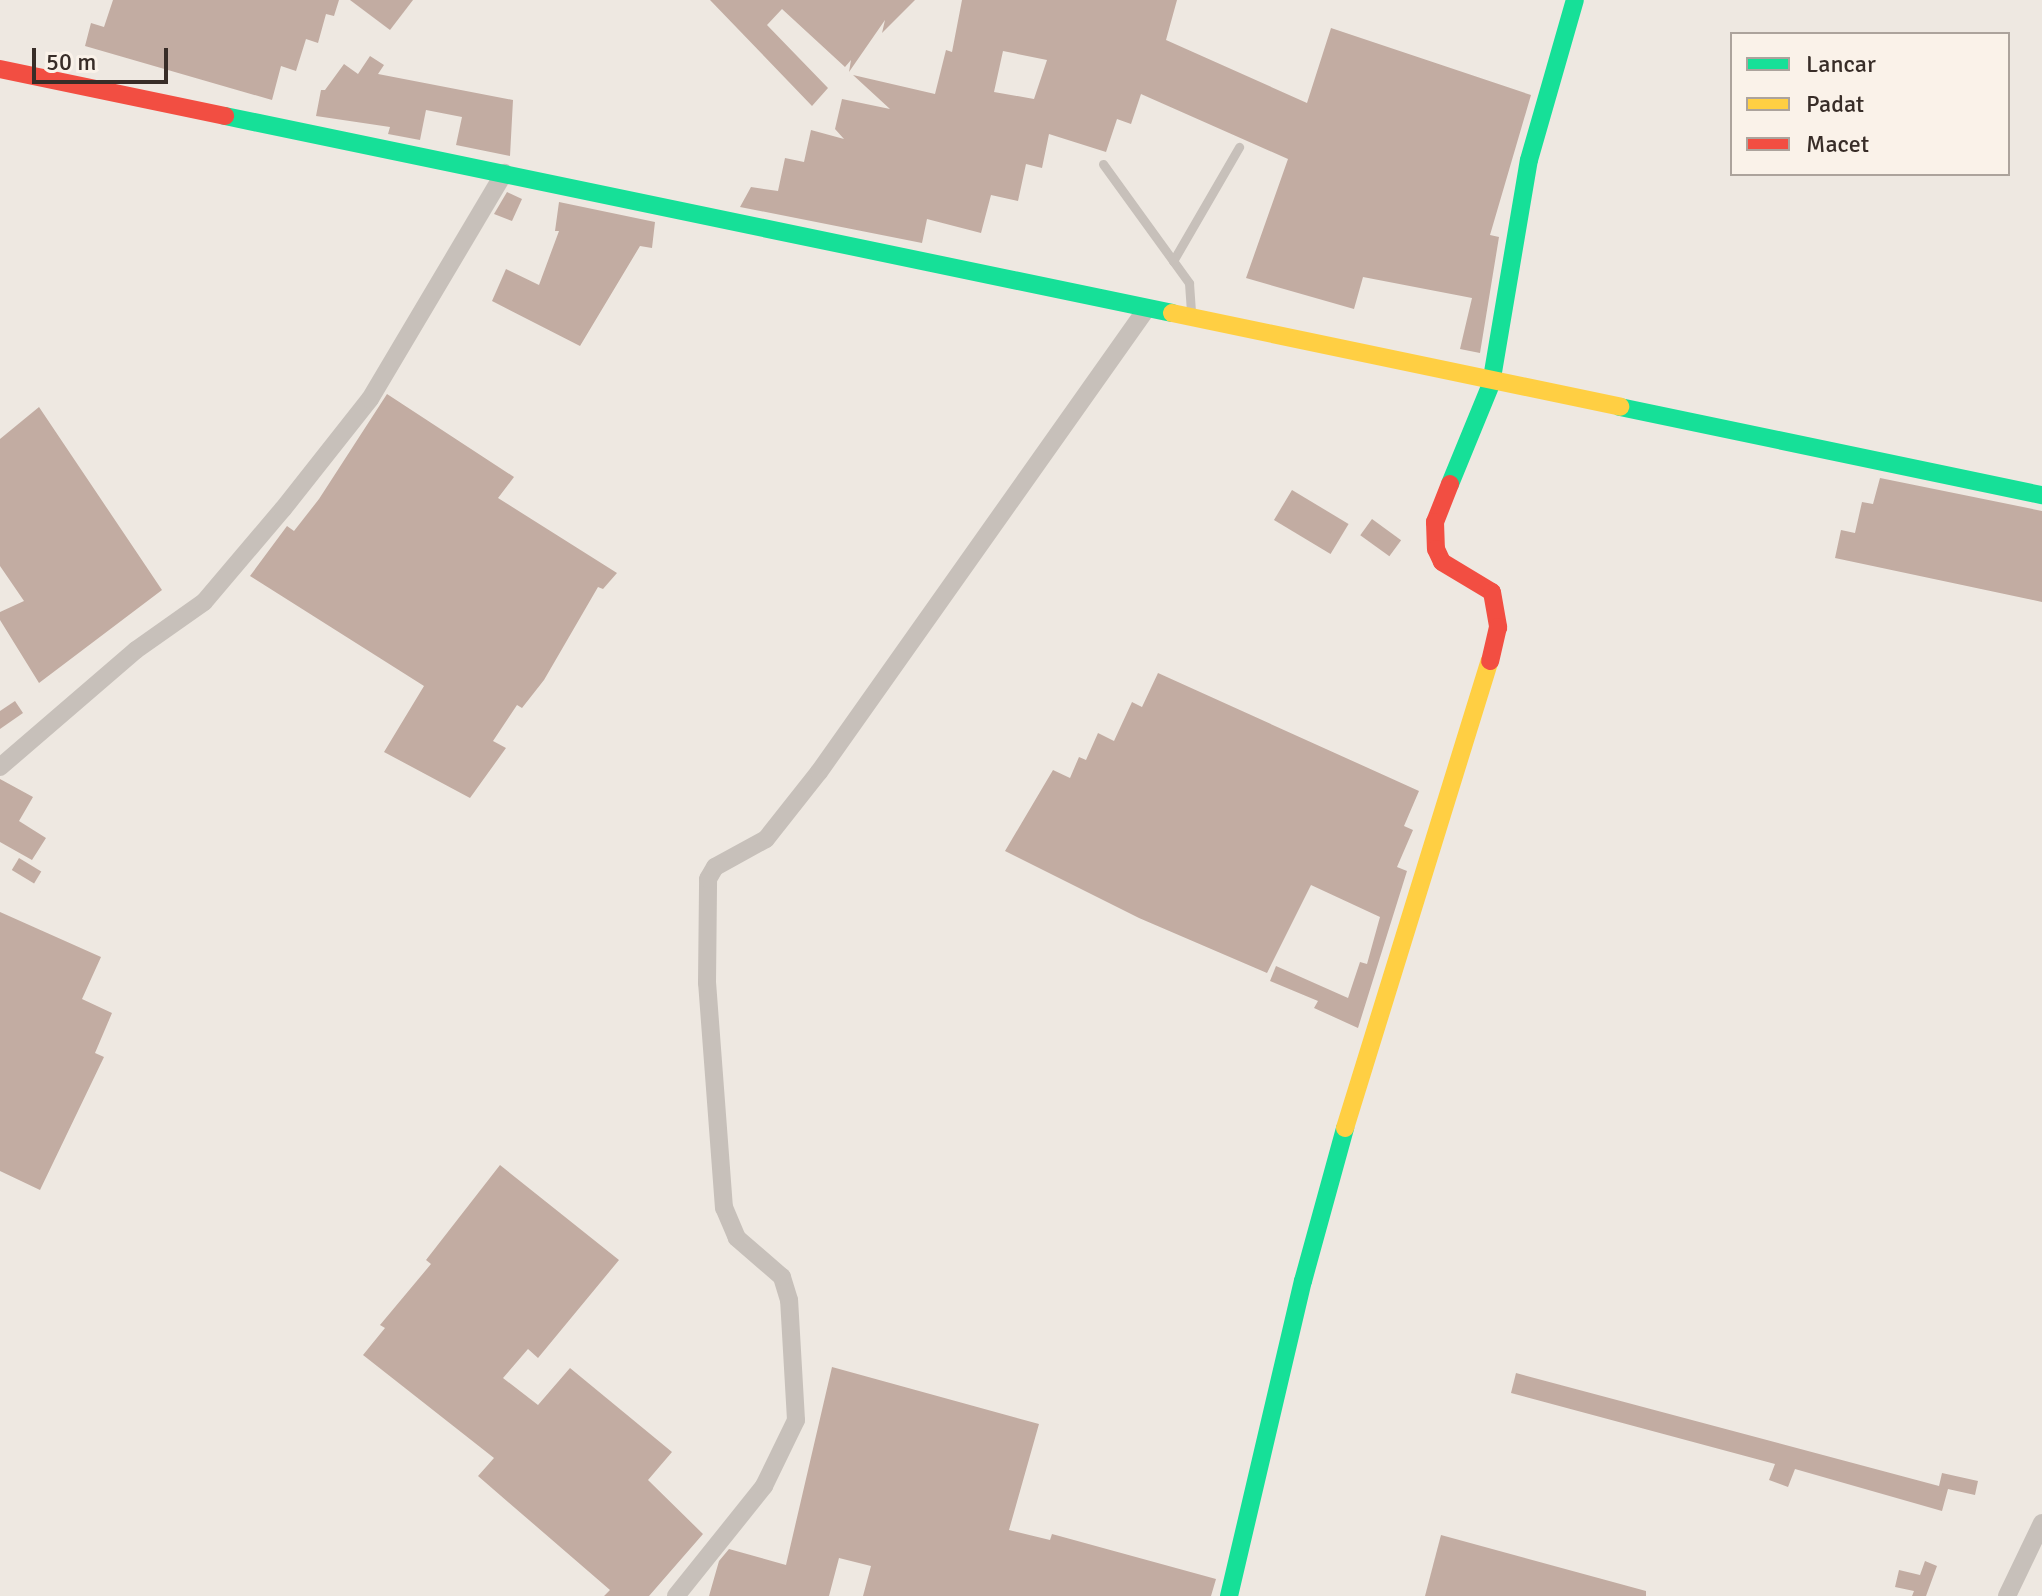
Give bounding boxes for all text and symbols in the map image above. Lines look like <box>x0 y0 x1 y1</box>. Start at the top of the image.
scale bar <box>36 32 172 82</box>
legend <box>1730 32 2010 176</box>
text: 50 m <box>46 47 96 77</box>
text: Lancar <box>1806 49 1876 79</box>
text: Padat <box>1806 89 1864 119</box>
text: Macet <box>1806 129 1869 159</box>

